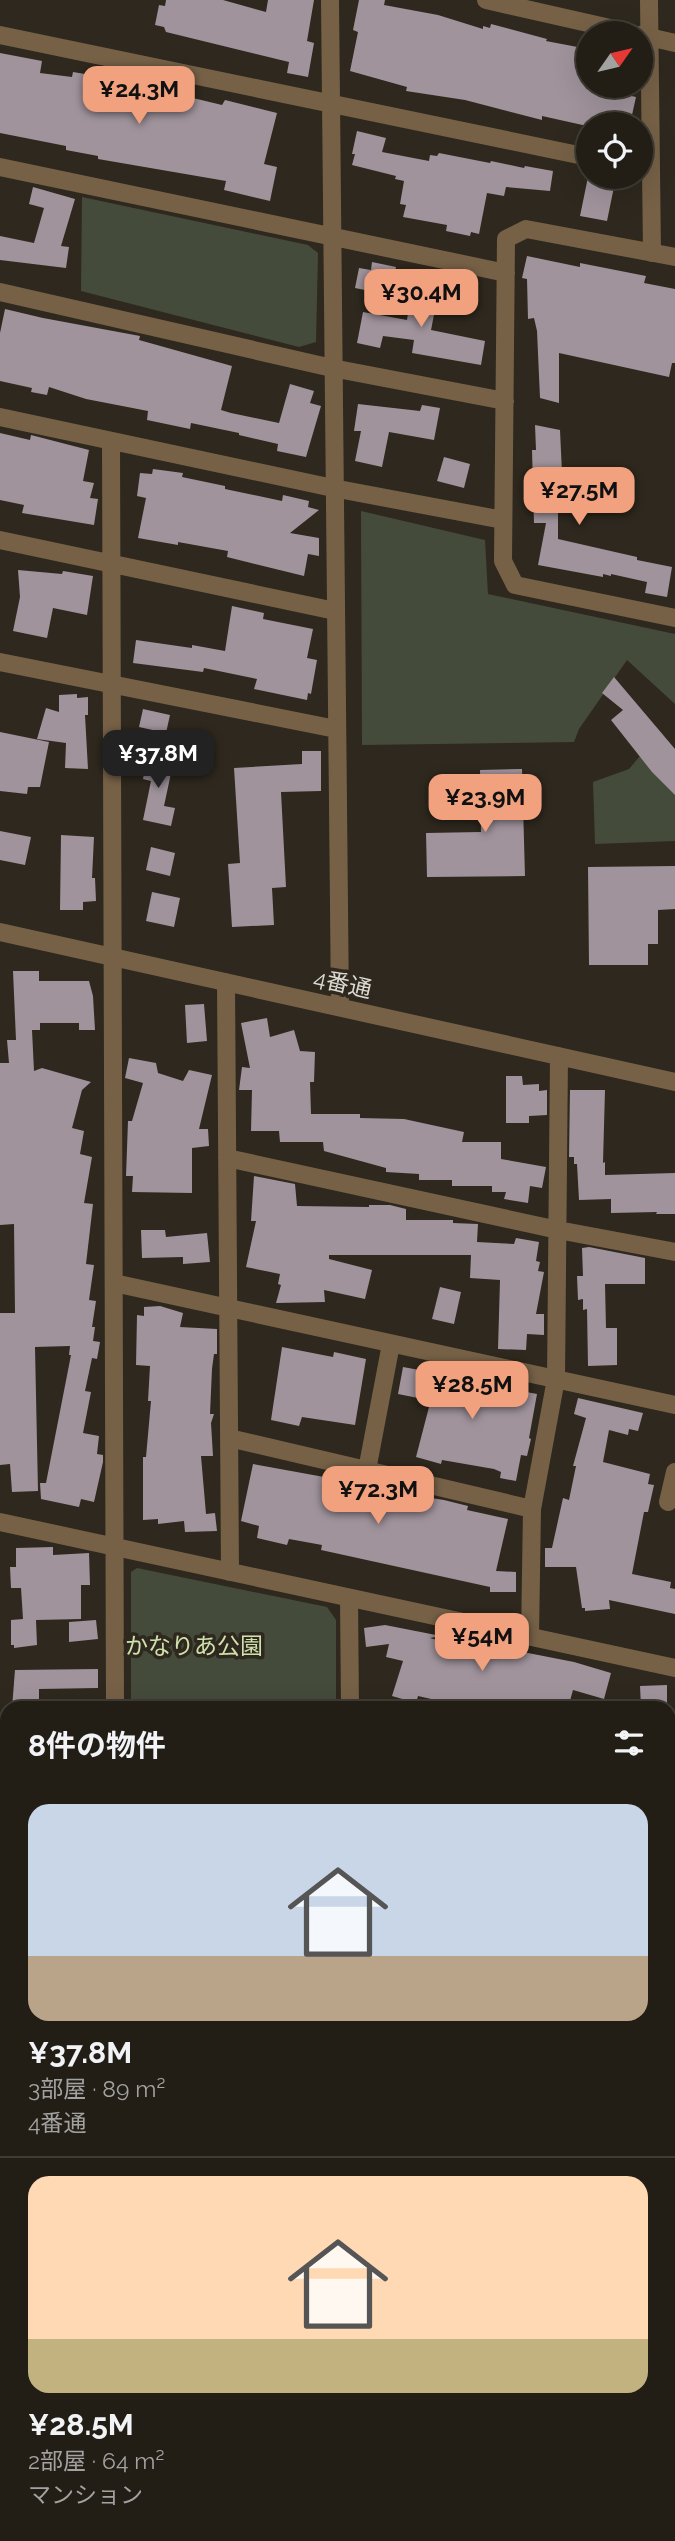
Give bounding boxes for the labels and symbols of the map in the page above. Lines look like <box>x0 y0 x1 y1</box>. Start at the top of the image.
north arrow <box>576 21 653 98</box>
pin: ¥24.3M <box>82 66 196 126</box>
pin: ¥30.4M <box>364 270 478 329</box>
pin: ¥27.5M <box>522 468 636 527</box>
pin: ¥37.8M <box>101 730 215 790</box>
pin: ¥23.9M <box>428 774 542 834</box>
street label: 4番通 <box>311 963 375 1003</box>
pin: ¥28.5M <box>415 1362 529 1421</box>
pin: ¥72.3M <box>321 1466 435 1526</box>
pin: ¥54M <box>441 1614 523 1673</box>
park label: かなりあ公園 <box>125 1632 263 1659</box>

